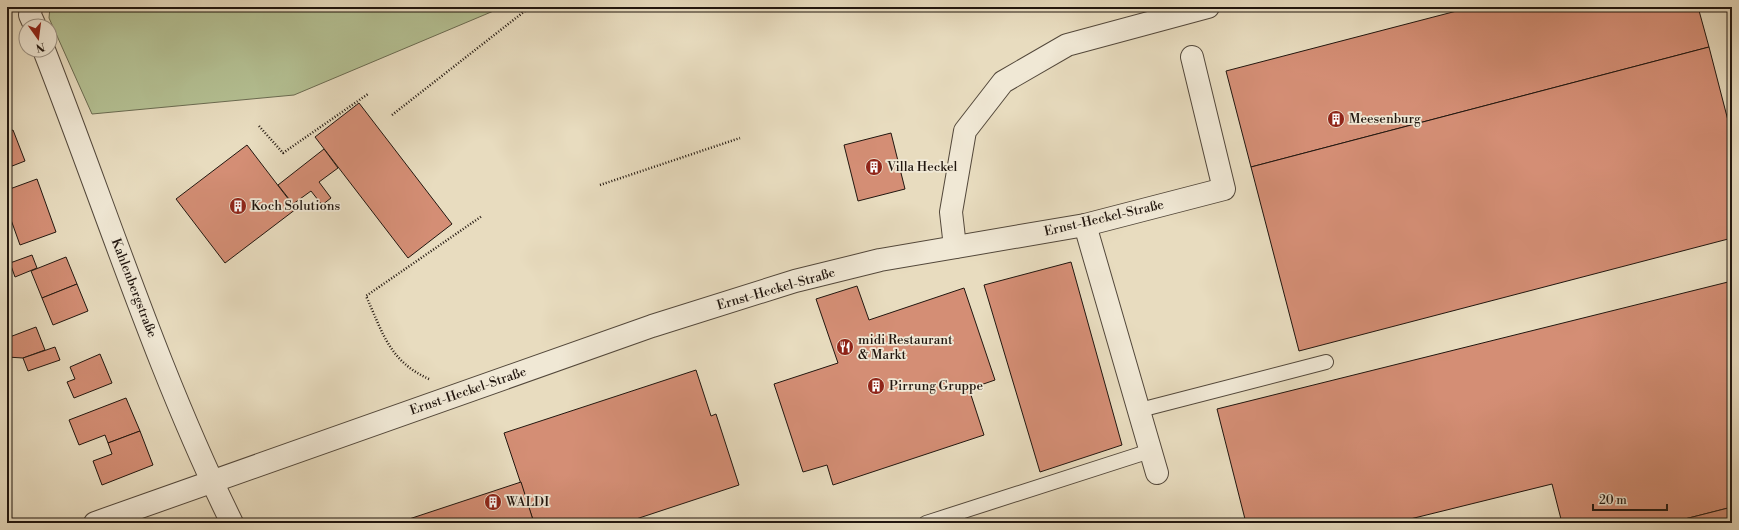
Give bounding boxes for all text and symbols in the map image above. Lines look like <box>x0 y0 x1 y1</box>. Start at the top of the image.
north arrow <box>18 18 58 58</box>
text: N <box>34 39 46 55</box>
building icon: Meesenburg <box>1326 109 1346 129</box>
place label: Meesenburg <box>1349 111 1421 127</box>
building icon: Villa Heckel <box>864 157 884 177</box>
place label: Villa Heckel <box>886 159 958 175</box>
building icon: Koch Solutions <box>228 196 248 216</box>
street label: Ernst-Heckel-Straße <box>1043 196 1166 240</box>
place label: Koch Solutions <box>251 198 341 214</box>
street label: Kahlenbergstraße <box>108 236 160 340</box>
street label: Ernst-Heckel-Straße <box>715 264 837 314</box>
place label: midi Restaurant & Markt <box>858 332 953 363</box>
restaurant icon: midi Restaurant & Markt <box>835 337 855 357</box>
street label: Ernst-Heckel-Straße <box>408 363 529 418</box>
building icon: Pirrung Gruppe <box>866 376 886 396</box>
place label: Pirrung Gruppe <box>889 378 984 394</box>
scale bar <box>1593 486 1667 512</box>
building icon: WALDI <box>483 492 503 512</box>
text: 20 m <box>1599 493 1627 508</box>
place label: WALDI <box>505 494 549 510</box>

